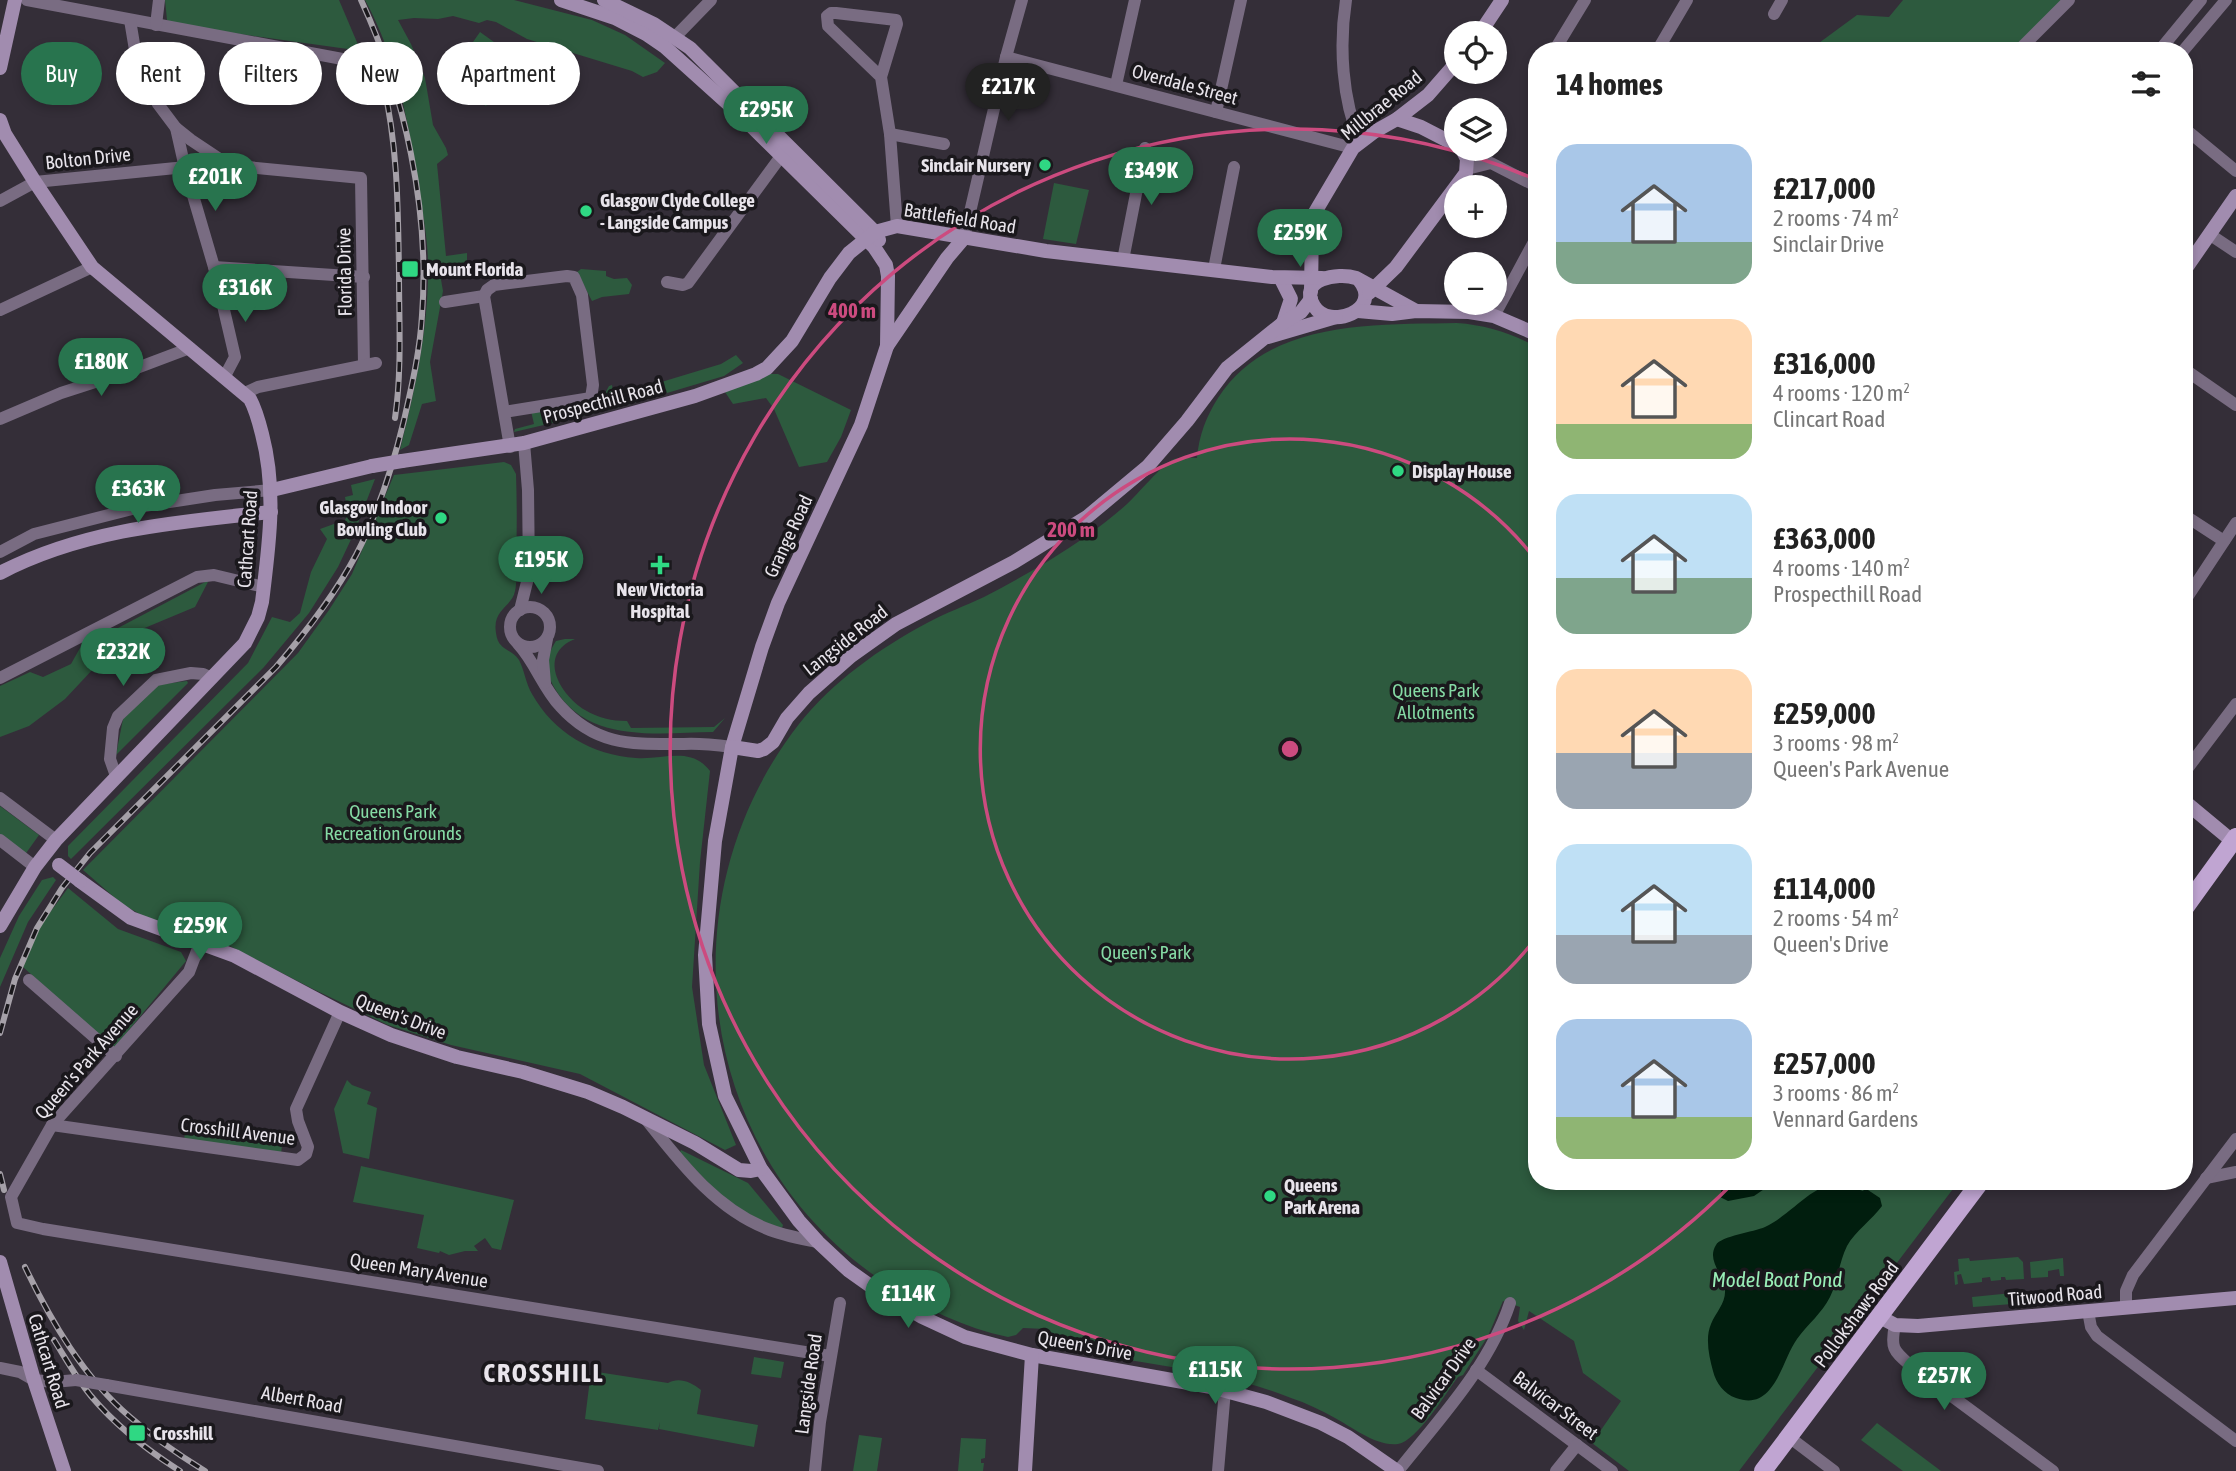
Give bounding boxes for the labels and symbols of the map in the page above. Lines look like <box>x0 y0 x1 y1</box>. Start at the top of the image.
street label: Overdale Street <box>1130 59 1240 109</box>
pin: £217K <box>959 64 1057 123</box>
street label: Millbrae Road <box>1336 66 1426 144</box>
pin: £295K <box>717 86 815 146</box>
street label: Bolton Drive <box>44 143 132 173</box>
pin: £349K <box>1102 148 1200 207</box>
pin: £201K <box>166 154 264 213</box>
place label: Sinclair Nursery <box>921 154 1031 176</box>
marker: Sinclair Nursery <box>1037 157 1053 173</box>
place label: Glasgow Clyde College - Langside Campus <box>600 189 755 233</box>
street label: Battlefield Road <box>902 198 1018 238</box>
marker: Glasgow Clyde College - Langside Campus <box>578 203 594 219</box>
pin: £259K <box>1251 210 1349 269</box>
street label: Florida Drive <box>332 227 356 317</box>
place label: Mount Florida <box>426 258 524 280</box>
marker: Mount Florida <box>400 259 420 279</box>
pin: £316K <box>196 264 294 324</box>
text: 400 m <box>827 298 876 322</box>
pin: £180K <box>52 338 150 398</box>
street label: Prospecthill Road <box>541 374 665 428</box>
place label: Display House <box>1412 460 1512 482</box>
marker: Display House <box>1390 463 1406 479</box>
pin: £363K <box>89 466 187 525</box>
street label: Cathcart Road <box>233 490 261 588</box>
street label: Grange Road <box>759 491 817 581</box>
place label: Glasgow Indoor Bowling Club <box>319 496 427 540</box>
marker: Glasgow Indoor Bowling Club <box>433 510 449 526</box>
text: 200 m <box>1047 517 1095 541</box>
pin: £195K <box>492 536 590 596</box>
marker: New Victoria Hospital <box>650 555 670 575</box>
place label: New Victoria Hospital <box>616 578 704 622</box>
street label: Langside Road <box>798 600 892 680</box>
pin: £232K <box>74 628 172 688</box>
park label: Queens Park Allotments <box>1392 679 1480 723</box>
centre of rings <box>1278 737 1302 761</box>
park label: Queens Park Recreation Grounds <box>324 800 462 844</box>
pin: £259K <box>151 902 249 962</box>
park label: Queen's Park <box>1101 941 1192 963</box>
street label: Queen's Drive <box>352 989 450 1043</box>
street label: Queen's Park Avenue <box>30 999 142 1123</box>
street label: Crosshill Avenue <box>179 1113 297 1149</box>
place label: Queens Park Arena <box>1284 1174 1360 1218</box>
marker: Queens Park Arena <box>1262 1188 1278 1204</box>
street label: Queen Mary Avenue <box>348 1248 490 1292</box>
street label: Pollokshaws Road <box>1809 1257 1903 1371</box>
water label: Model Boat Pond <box>1712 1267 1842 1291</box>
pin: £114K <box>859 1270 957 1330</box>
street label: Titwood Road <box>2007 1280 2103 1310</box>
street label: Cathcart Road <box>24 1311 74 1411</box>
street label: Queen's Drive <box>1036 1326 1134 1364</box>
street label: Langside Road <box>790 1332 826 1436</box>
street label: Balvicar Drive <box>1406 1333 1480 1423</box>
pin: £115K <box>1166 1346 1264 1406</box>
pin: £257K <box>1895 1352 1993 1412</box>
district label: CROSSHILL <box>483 1358 605 1388</box>
street label: Balvicar Street <box>1509 1366 1603 1444</box>
street label: Albert Road <box>260 1381 344 1417</box>
place label: Crosshill <box>153 1422 214 1444</box>
marker: Crosshill <box>127 1423 147 1443</box>

